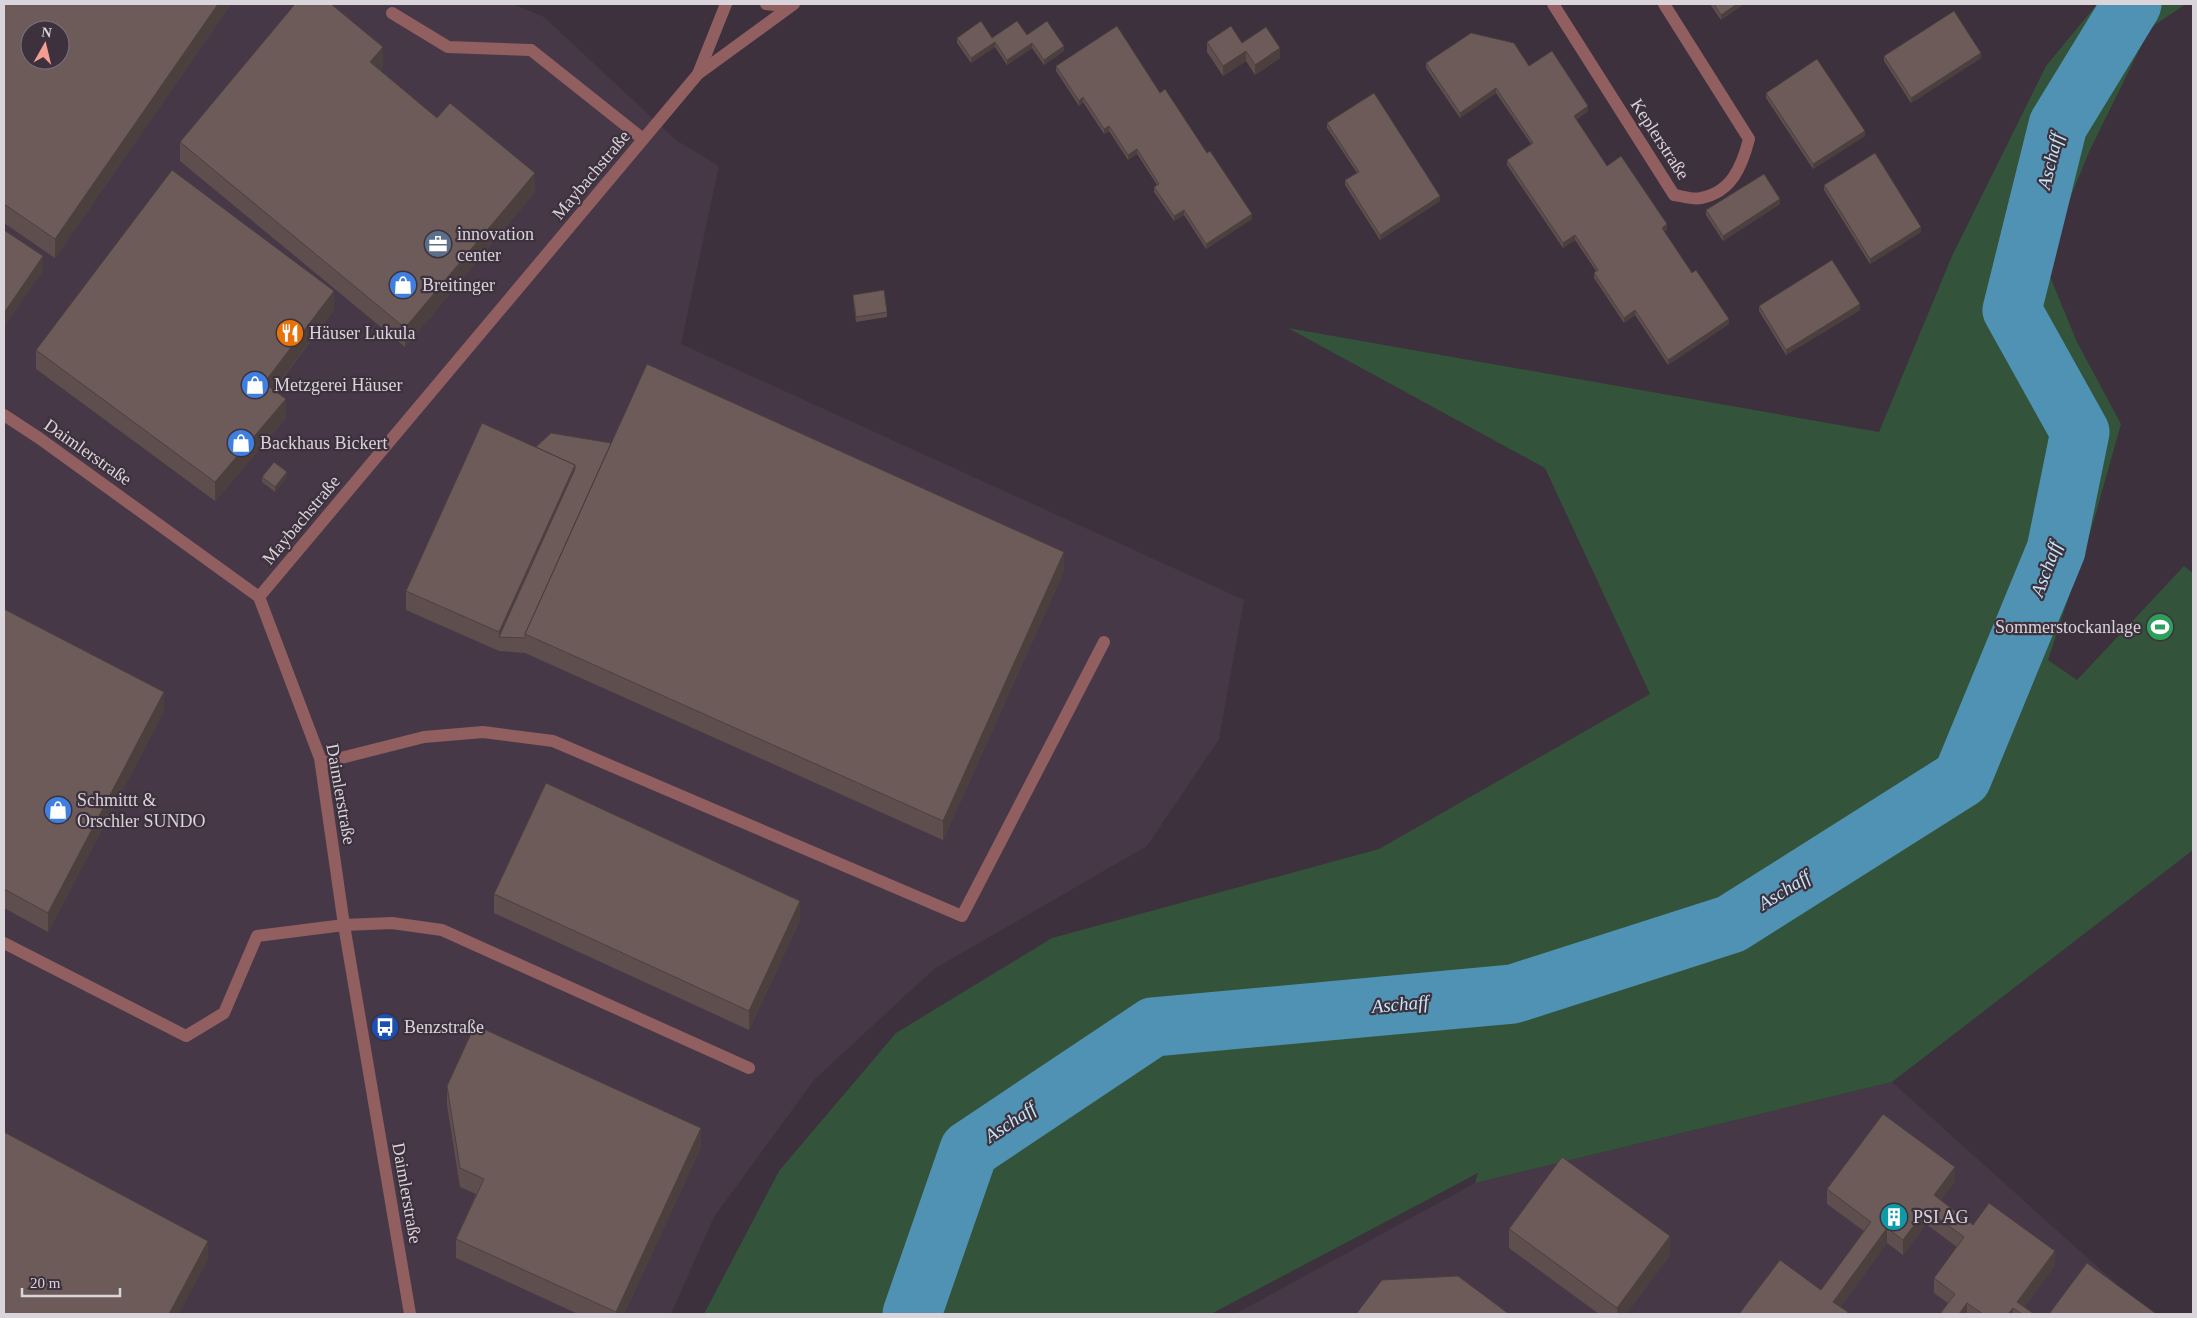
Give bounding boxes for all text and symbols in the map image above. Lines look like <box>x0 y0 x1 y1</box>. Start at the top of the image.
north arrow <box>20 20 70 70</box>
text: N <box>41 24 53 41</box>
street label: Keplerstraße <box>1627 95 1693 183</box>
street label: Maybachstraße <box>548 126 634 224</box>
water label: Aschaff <box>2032 128 2068 193</box>
place label: innovation center <box>457 224 534 265</box>
office icon: innovation center <box>423 229 453 259</box>
shop icon: Breitinger <box>388 270 418 300</box>
place label: Breitinger <box>422 275 495 295</box>
restaurant icon: Häuser Lukula <box>275 318 305 348</box>
place label: Häuser Lukula <box>309 323 415 343</box>
shop icon: Metzgerei Häuser <box>240 370 270 400</box>
place label: Metzgerei Häuser <box>274 375 402 395</box>
street label: Daimlerstraße <box>41 415 136 489</box>
shop icon: Backhaus Bickert <box>226 428 256 458</box>
place label: Backhaus Bickert <box>260 433 387 453</box>
street label: Maybachstraße <box>258 471 344 569</box>
water label: Aschaff <box>2026 536 2067 601</box>
sports icon: Sommerstockanlage <box>2145 612 2175 642</box>
place label: Sommerstockanlage <box>1995 617 2141 637</box>
street label: Daimlerstraße <box>322 742 360 846</box>
place label: Schmittt & Orschler SUNDO <box>77 790 205 831</box>
shop icon: Schmittt & Orschler SUNDO <box>43 795 73 825</box>
water label: Aschaff <box>1753 865 1816 915</box>
water label: Aschaff <box>1369 991 1432 1017</box>
bus stop icon: Benzstraße <box>370 1012 400 1042</box>
place label: Benzstraße <box>404 1017 484 1037</box>
water label: Aschaff <box>979 1096 1042 1148</box>
street label: Daimlerstraße <box>388 1141 426 1245</box>
building icon: PSI AG <box>1879 1202 1909 1232</box>
place label: PSI AG <box>1913 1207 1969 1227</box>
scale bar <box>22 1266 120 1298</box>
text: 20 m <box>30 1275 61 1291</box>

